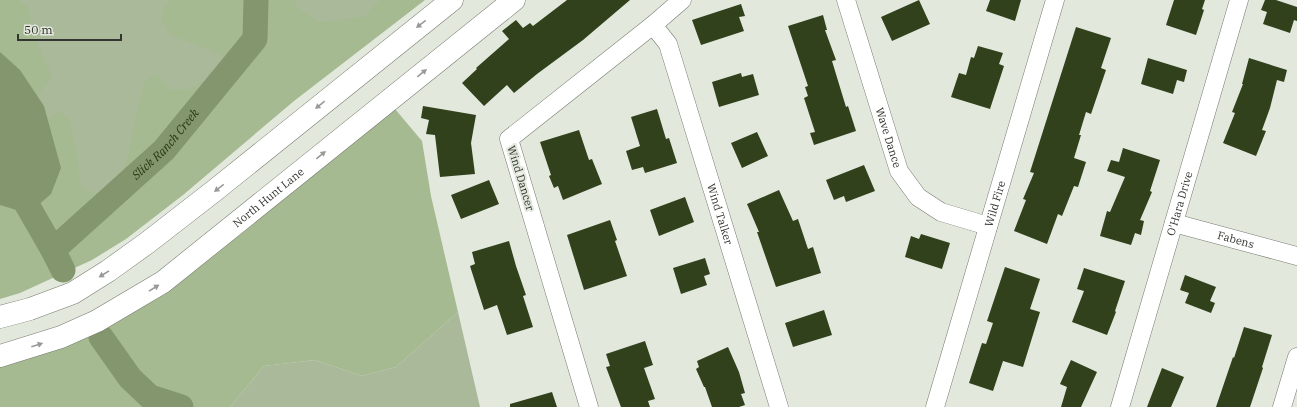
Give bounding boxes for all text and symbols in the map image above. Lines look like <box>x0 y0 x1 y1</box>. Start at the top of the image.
scale bar <box>18 16 121 42</box>
one-way arrow <box>416 20 427 29</box>
text: 50 m <box>24 22 53 37</box>
one-way arrow <box>417 69 428 78</box>
one-way arrow <box>314 101 325 110</box>
water label: Slick Ranch Creek <box>128 105 202 183</box>
street label: Wave Dance <box>873 106 905 170</box>
street label: Wind Dancer <box>504 144 538 212</box>
one-way arrow <box>315 150 326 159</box>
street label: North Hunt Lane <box>230 164 307 230</box>
street label: O'Hara Drive <box>1163 170 1196 237</box>
street label: Wild Fire <box>982 179 1008 228</box>
street label: Wind Talker <box>704 182 736 246</box>
one-way arrow <box>214 183 225 192</box>
street label: Fabens <box>1216 228 1256 251</box>
one-way arrow <box>99 270 109 278</box>
one-way arrow <box>149 284 159 292</box>
one-way arrow <box>31 341 43 347</box>

